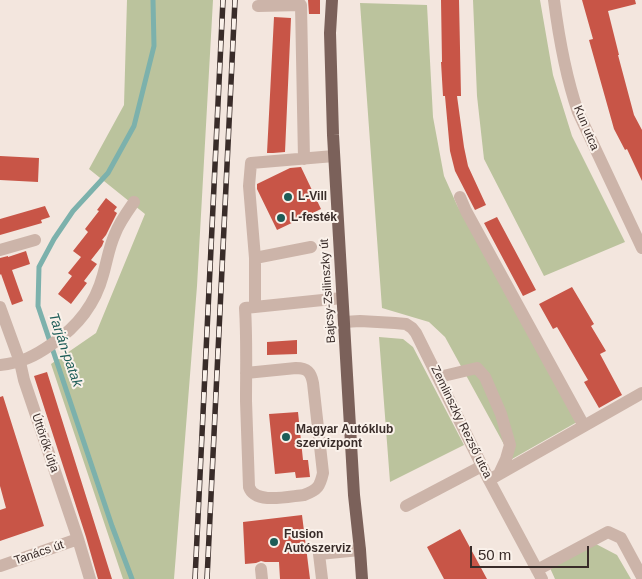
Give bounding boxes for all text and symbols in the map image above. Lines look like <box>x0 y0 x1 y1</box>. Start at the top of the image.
street label: Kun utca <box>570 103 602 153</box>
place label: L-Vill <box>298 190 327 204</box>
marker: L-Vill <box>282 191 294 203</box>
place label: L-festék <box>291 211 337 225</box>
marker: L-festék <box>275 212 287 224</box>
street label: Bajcsy-Zsilinszky út <box>317 238 339 344</box>
water label: Tarján-patak <box>44 311 86 389</box>
street label: Zemlinszky Rezső utca <box>427 363 495 481</box>
street label: Úttörők útja <box>28 412 62 474</box>
place label: Magyar Autóklub szervizpont <box>296 423 393 451</box>
marker: Magyar Autóklub szervizpont <box>280 431 292 443</box>
place label: Fusion Autószerviz <box>284 528 351 556</box>
marker: Fusion Autószerviz <box>268 536 280 548</box>
scale bar <box>472 536 591 568</box>
street label: Tanács út <box>12 538 66 568</box>
text: 50 m <box>478 546 511 563</box>

